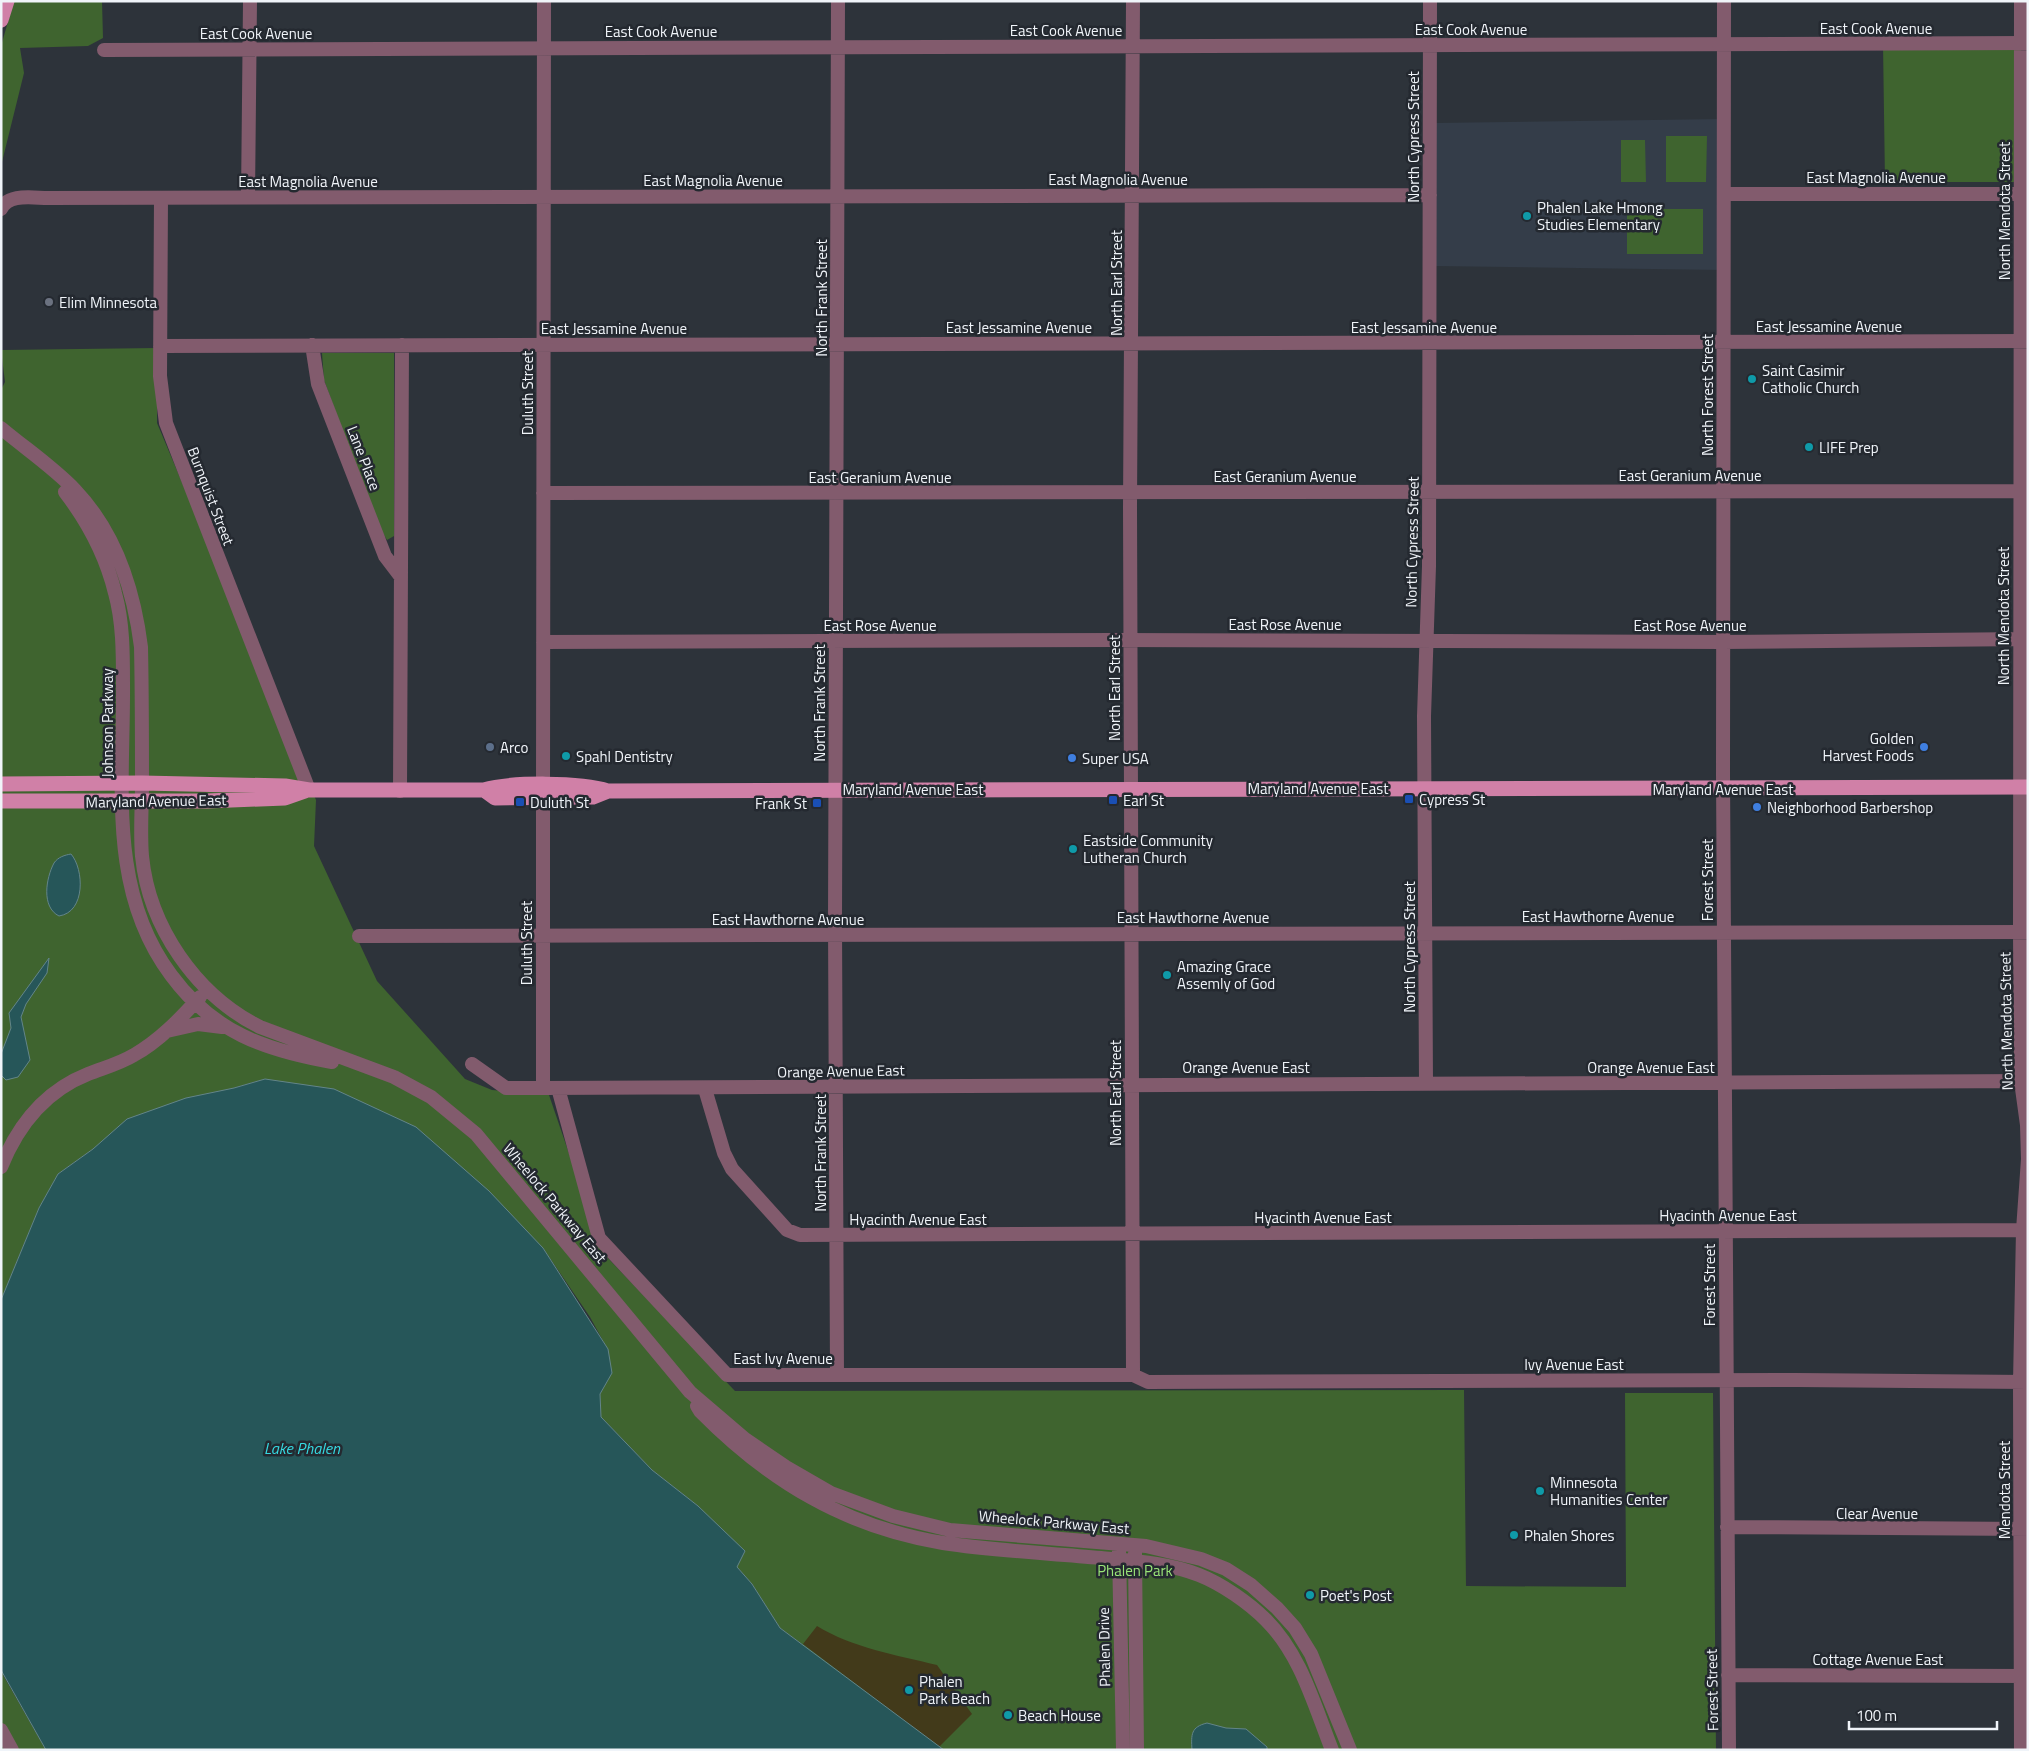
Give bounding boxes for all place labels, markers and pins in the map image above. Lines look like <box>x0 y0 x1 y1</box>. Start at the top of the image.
place label: Phalen Lake Hmong Studies Elementary <box>1537 196 1663 236</box>
marker: Phalen Lake Hmong Studies Elementary <box>1521 210 1533 222</box>
place label: Elim Minnesota <box>59 291 158 314</box>
marker: Elim Minnesota <box>43 296 55 308</box>
place label: Saint Casimir Catholic Church <box>1762 359 1859 399</box>
marker: Saint Casimir Catholic Church <box>1746 373 1758 385</box>
place label: LIFE Prep <box>1819 436 1879 459</box>
marker: LIFE Prep <box>1803 441 1815 453</box>
place label: Golden Harvest Foods <box>1823 727 1914 767</box>
place label: Arco <box>500 736 528 759</box>
marker: Arco <box>484 741 496 753</box>
marker: Golden Harvest Foods <box>1918 741 1930 753</box>
place label: Spahl Dentistry <box>576 745 673 768</box>
place label: Super USA <box>1082 747 1149 770</box>
marker: Spahl Dentistry <box>560 750 572 762</box>
marker: Super USA <box>1066 752 1078 764</box>
place label: Cypress St <box>1419 788 1486 811</box>
place label: Earl St <box>1123 789 1165 812</box>
place label: Duluth St <box>530 791 590 814</box>
place label: Frank St <box>755 792 808 815</box>
marker: Cypress St <box>1403 793 1415 805</box>
marker: Earl St <box>1107 794 1119 806</box>
marker: Duluth St <box>514 796 526 808</box>
place label: Neighborhood Barbershop <box>1767 796 1933 819</box>
marker: Frank St <box>811 797 823 809</box>
marker: Neighborhood Barbershop <box>1751 801 1763 813</box>
place label: Eastside Community Lutheran Church <box>1083 829 1213 869</box>
marker: Eastside Community Lutheran Church <box>1067 843 1079 855</box>
place label: Amazing Grace Assemly of God <box>1177 955 1275 995</box>
marker: Amazing Grace Assemly of God <box>1161 969 1173 981</box>
place label: Minnesota Humanities Center <box>1550 1471 1668 1511</box>
marker: Minnesota Humanities Center <box>1534 1485 1546 1497</box>
place label: Phalen Shores <box>1524 1524 1615 1547</box>
marker: Phalen Shores <box>1508 1529 1520 1541</box>
place label: Poet's Post <box>1320 1584 1393 1607</box>
marker: Poet's Post <box>1304 1589 1316 1601</box>
place label: Phalen Park Beach <box>919 1670 990 1710</box>
marker: Phalen Park Beach <box>903 1684 915 1696</box>
place label: Beach House <box>1018 1704 1101 1727</box>
marker: Beach House <box>1002 1709 1014 1721</box>

